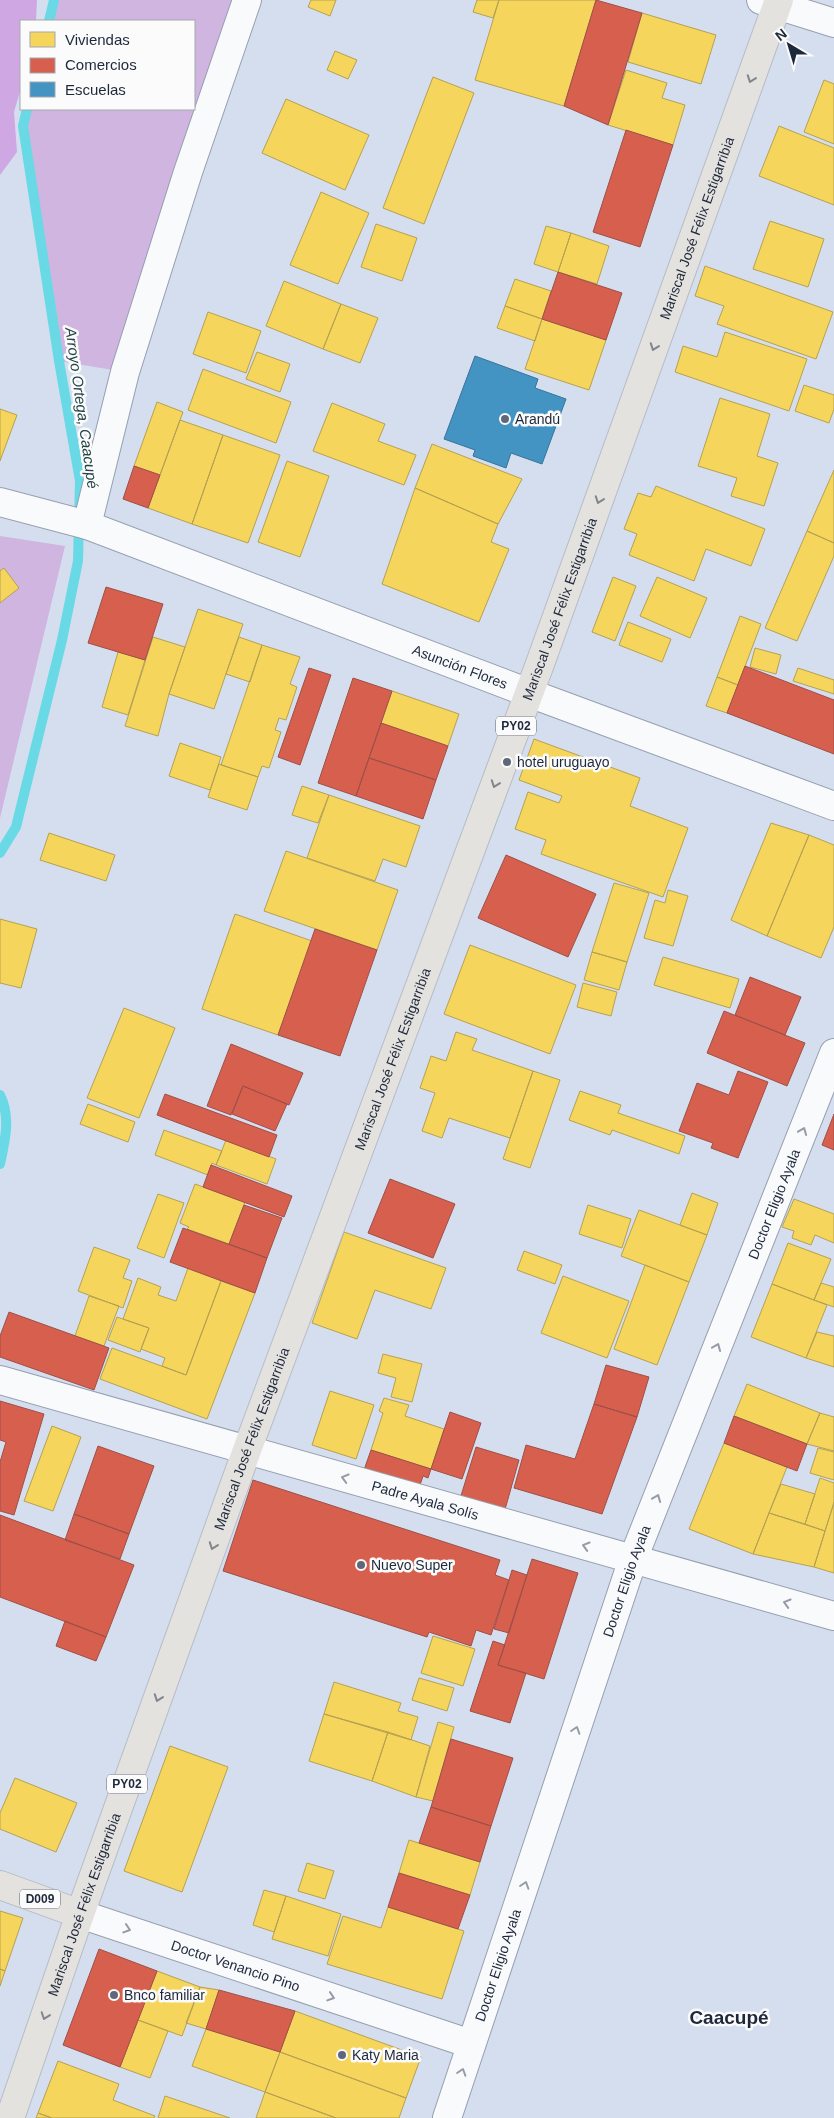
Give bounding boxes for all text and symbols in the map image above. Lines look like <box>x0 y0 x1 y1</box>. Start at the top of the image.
legend <box>20 20 195 110</box>
north arrow <box>764 20 814 70</box>
text: N <box>772 25 790 44</box>
text: Viviendas <box>65 31 130 48</box>
text: Comercios <box>65 56 137 73</box>
one-way arrow <box>747 74 757 83</box>
text: Escuelas <box>65 81 126 98</box>
street label: Mariscal José Félix Estigarribia <box>657 134 737 322</box>
water label: Arroyo Ortega, Caacupé <box>62 325 102 490</box>
one-way arrow <box>650 342 660 351</box>
place label: Arandú <box>515 411 560 427</box>
marker: Arandú <box>499 413 511 425</box>
one-way arrow <box>595 495 605 503</box>
street label: Mariscal José Félix Estigarribia <box>519 515 600 703</box>
street label: Asunción Flores <box>410 641 510 692</box>
road number: PY02 <box>496 716 536 736</box>
place label: hotel uruguayo <box>517 754 610 770</box>
marker: hotel uruguayo <box>501 756 513 768</box>
one-way arrow <box>491 779 501 788</box>
street label: Mariscal José Félix Estigarribia <box>351 966 434 1152</box>
one-way arrow <box>797 1127 807 1136</box>
street label: Doctor Eligio Ayala <box>745 1146 803 1262</box>
one-way arrow <box>711 1343 722 1352</box>
street label: Mariscal José Félix Estigarribia <box>211 1345 293 1532</box>
one-way arrow <box>341 1473 350 1484</box>
street label: Padre Ayala Solís <box>370 1478 481 1523</box>
one-way arrow <box>651 1494 662 1503</box>
street label: Doctor Eligio Ayala <box>600 1523 654 1639</box>
one-way arrow <box>209 1541 219 1549</box>
one-way arrow <box>582 1541 590 1552</box>
place label: Nuevo Super <box>371 1557 453 1573</box>
marker: Nuevo Super <box>355 1559 367 1571</box>
one-way arrow <box>783 1598 792 1609</box>
one-way arrow <box>154 1694 164 1702</box>
one-way arrow <box>571 1727 581 1735</box>
road number: PY02 <box>107 1775 147 1794</box>
street label: Mariscal José Félix Estigarribia <box>44 1810 124 1998</box>
one-way arrow <box>519 1881 529 1889</box>
road number: D009 <box>20 1890 60 1908</box>
street label: Doctor Eligio Ayala <box>472 1907 524 2023</box>
one-way arrow <box>122 1923 130 1933</box>
street label: Doctor Venancio Pino <box>169 1937 302 1995</box>
place label: Bnco familiar <box>124 1987 205 2003</box>
marker: Bnco familiar <box>108 1989 120 2001</box>
one-way arrow <box>326 1991 334 2001</box>
district label: Caacupé <box>689 2007 769 2028</box>
one-way arrow <box>41 2012 51 2020</box>
place label: Katy Maria <box>352 2047 419 2063</box>
marker: Katy Maria <box>336 2049 348 2061</box>
one-way arrow <box>456 2068 466 2076</box>

